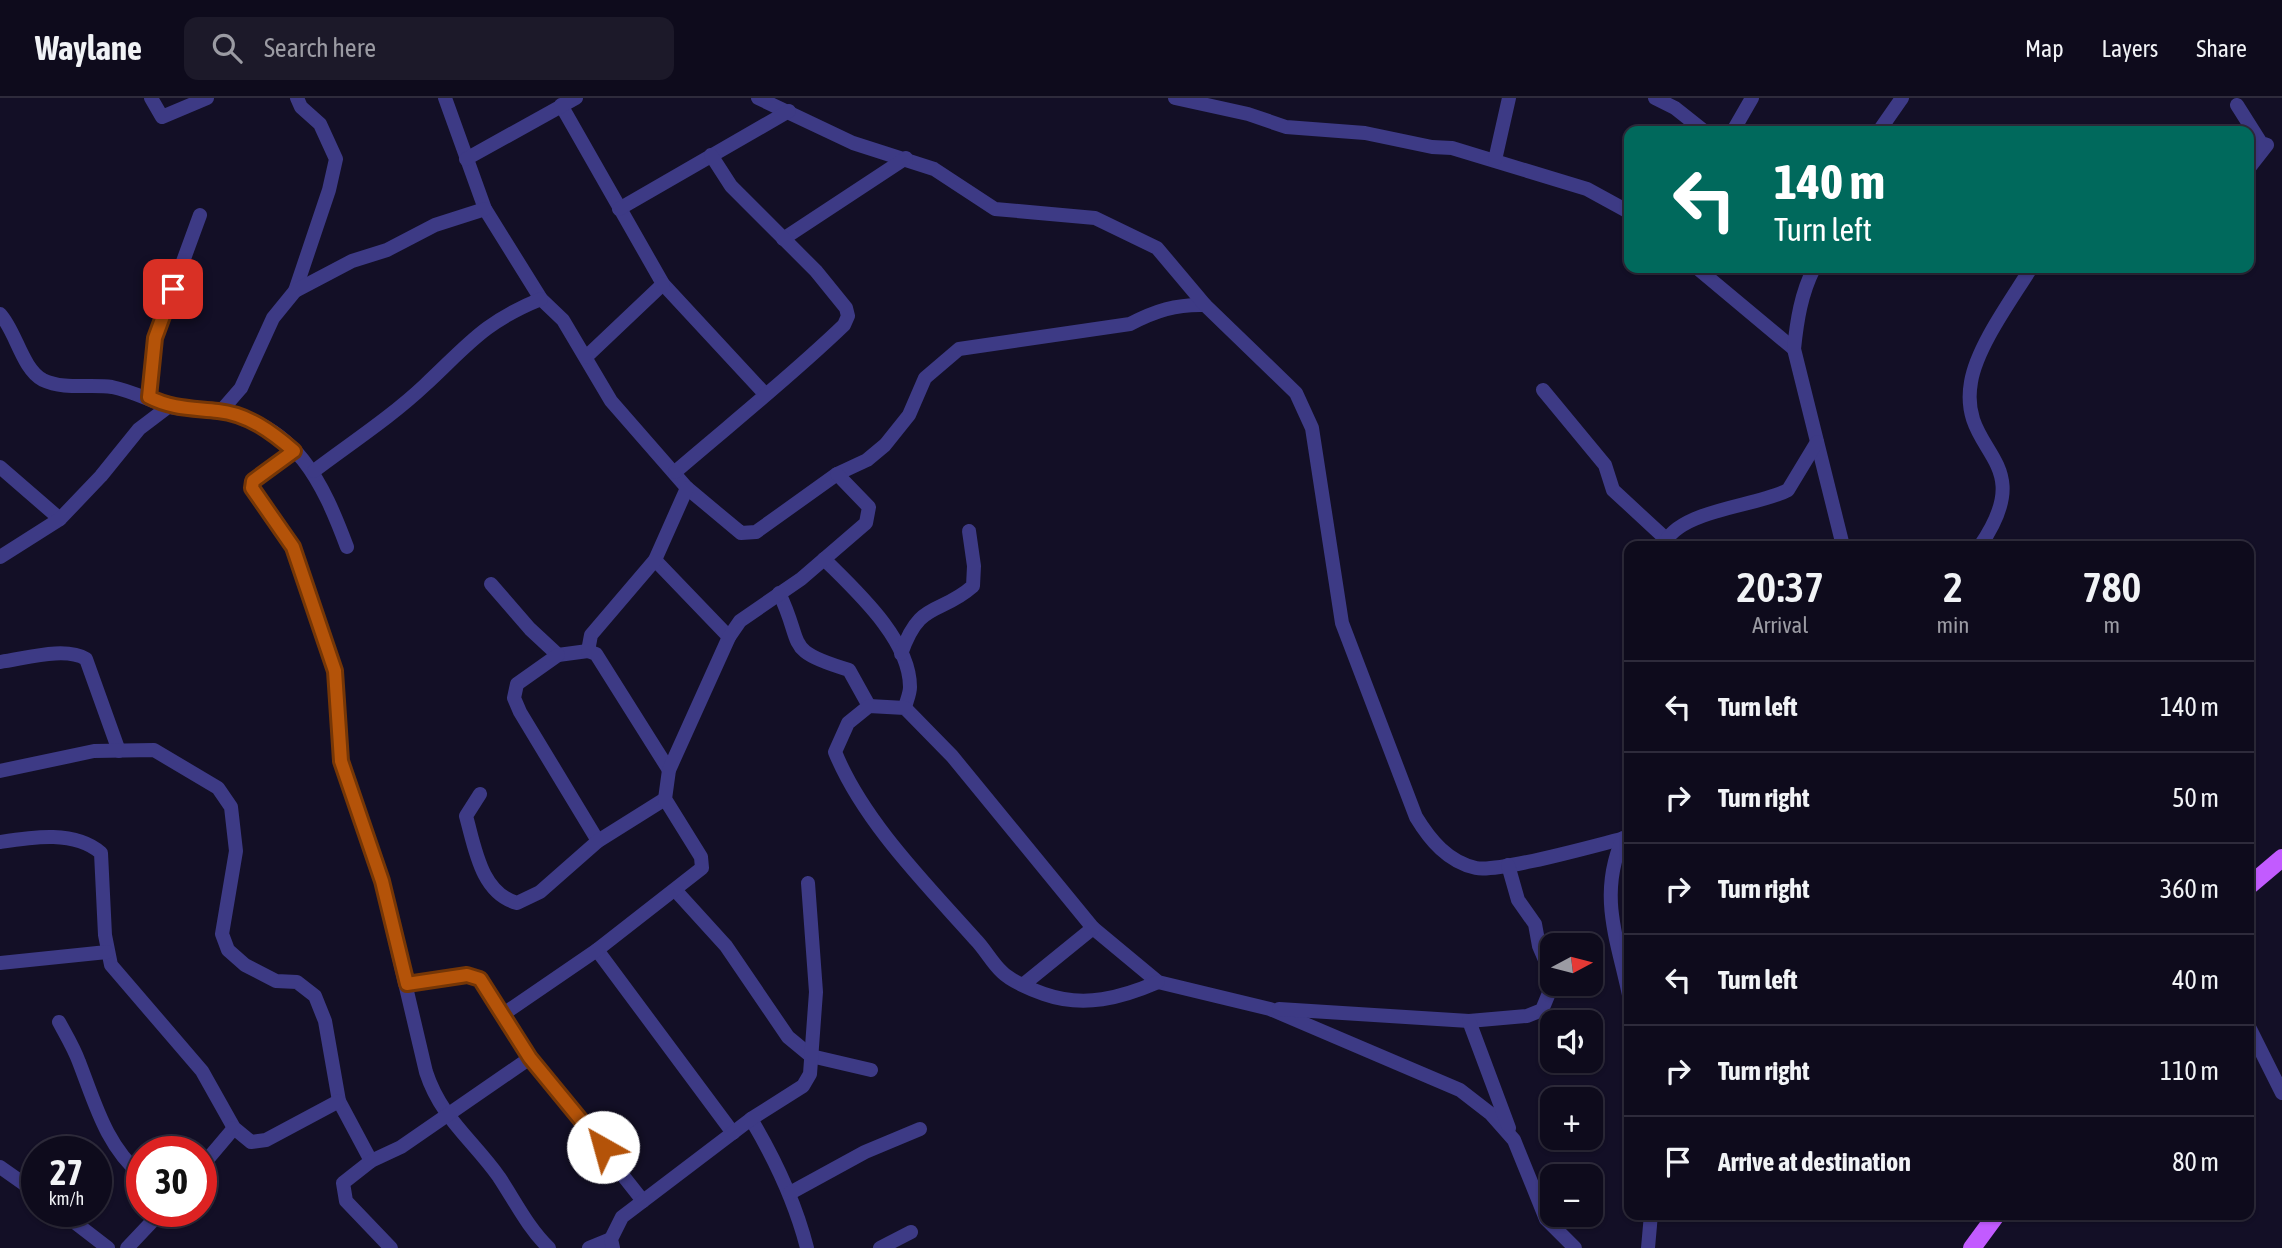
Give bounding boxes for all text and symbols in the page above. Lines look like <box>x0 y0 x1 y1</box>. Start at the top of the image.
search box <box>184 17 674 80</box>
text: Waylane <box>35 29 142 67</box>
icon: search <box>208 29 246 67</box>
text: Search here <box>264 33 376 63</box>
text: Map <box>2025 35 2064 62</box>
text: Layers <box>2102 35 2158 62</box>
text: Share <box>2196 35 2247 62</box>
text: 140 m <box>1774 153 1885 209</box>
icon: left <box>1659 154 1750 245</box>
text: Turn left <box>1774 211 1872 248</box>
pin <box>143 259 203 319</box>
icon: arrive <box>154 270 192 308</box>
text: 20:37 <box>1737 563 1824 611</box>
text: 2 <box>1943 563 1963 611</box>
text: 780 <box>2082 563 2141 611</box>
text: Arrival <box>1752 612 1808 638</box>
text: min <box>1937 612 1970 638</box>
text: m <box>2103 612 2120 638</box>
icon: left <box>1659 688 1697 726</box>
text: Turn left <box>1718 692 1798 722</box>
text: 140 m <box>2160 692 2219 722</box>
icon: right <box>1659 779 1697 817</box>
text: Turn right <box>1718 783 1809 813</box>
text: 50 m <box>2172 783 2219 813</box>
icon: right <box>1659 870 1697 908</box>
text: Turn right <box>1718 874 1809 904</box>
text: 360 m <box>2160 874 2219 904</box>
north arrow <box>1540 933 1603 996</box>
map controls <box>1540 933 1603 1227</box>
icon: left <box>1659 961 1697 999</box>
text: Turn left <box>1718 965 1798 995</box>
text: 40 m <box>2172 965 2219 995</box>
button: sound <box>1540 1010 1603 1073</box>
icon: right <box>1659 1052 1697 1090</box>
text: Turn right <box>1718 1056 1809 1086</box>
text: 110 m <box>2160 1056 2219 1086</box>
button: + <box>1540 1087 1603 1150</box>
position arrow <box>566 1110 640 1184</box>
speed limit sign: 30 <box>126 1136 217 1227</box>
icon: arrive <box>1659 1143 1697 1181</box>
text: Arrive at destination <box>1718 1147 1911 1177</box>
text: 80 m <box>2172 1147 2219 1177</box>
text: 27 <box>50 1152 83 1192</box>
button: − <box>1540 1164 1603 1227</box>
text: km/h <box>49 1188 84 1209</box>

